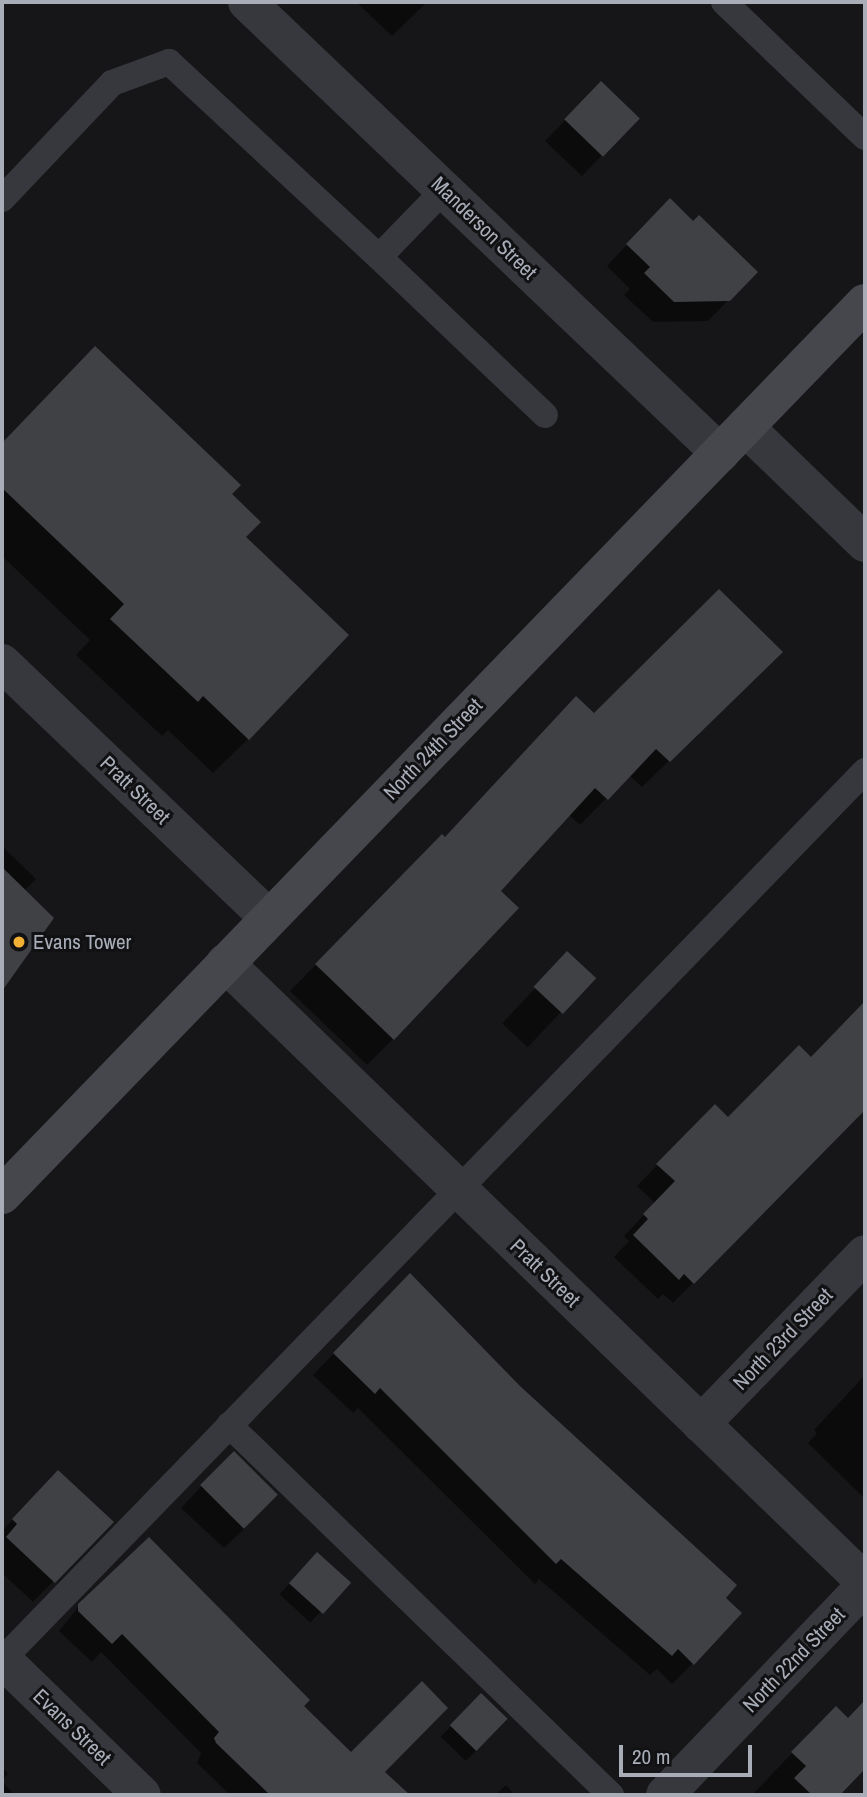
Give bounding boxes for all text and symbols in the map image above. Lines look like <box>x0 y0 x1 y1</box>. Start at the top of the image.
street label: Manderson Street <box>426 171 542 285</box>
street label: North 24th Street <box>378 693 488 805</box>
street label: Pratt Street <box>95 751 175 829</box>
place label: Evans Tower <box>33 929 132 955</box>
marker: Evans Tower <box>11 934 27 950</box>
street label: Pratt Street <box>505 1234 585 1312</box>
street label: North 23rd Street <box>728 1283 838 1395</box>
street label: North 22nd Street <box>738 1602 850 1718</box>
street label: Evans Street <box>28 1684 116 1770</box>
scale bar <box>622 1730 755 1774</box>
text: 20 m <box>632 1742 670 1771</box>

